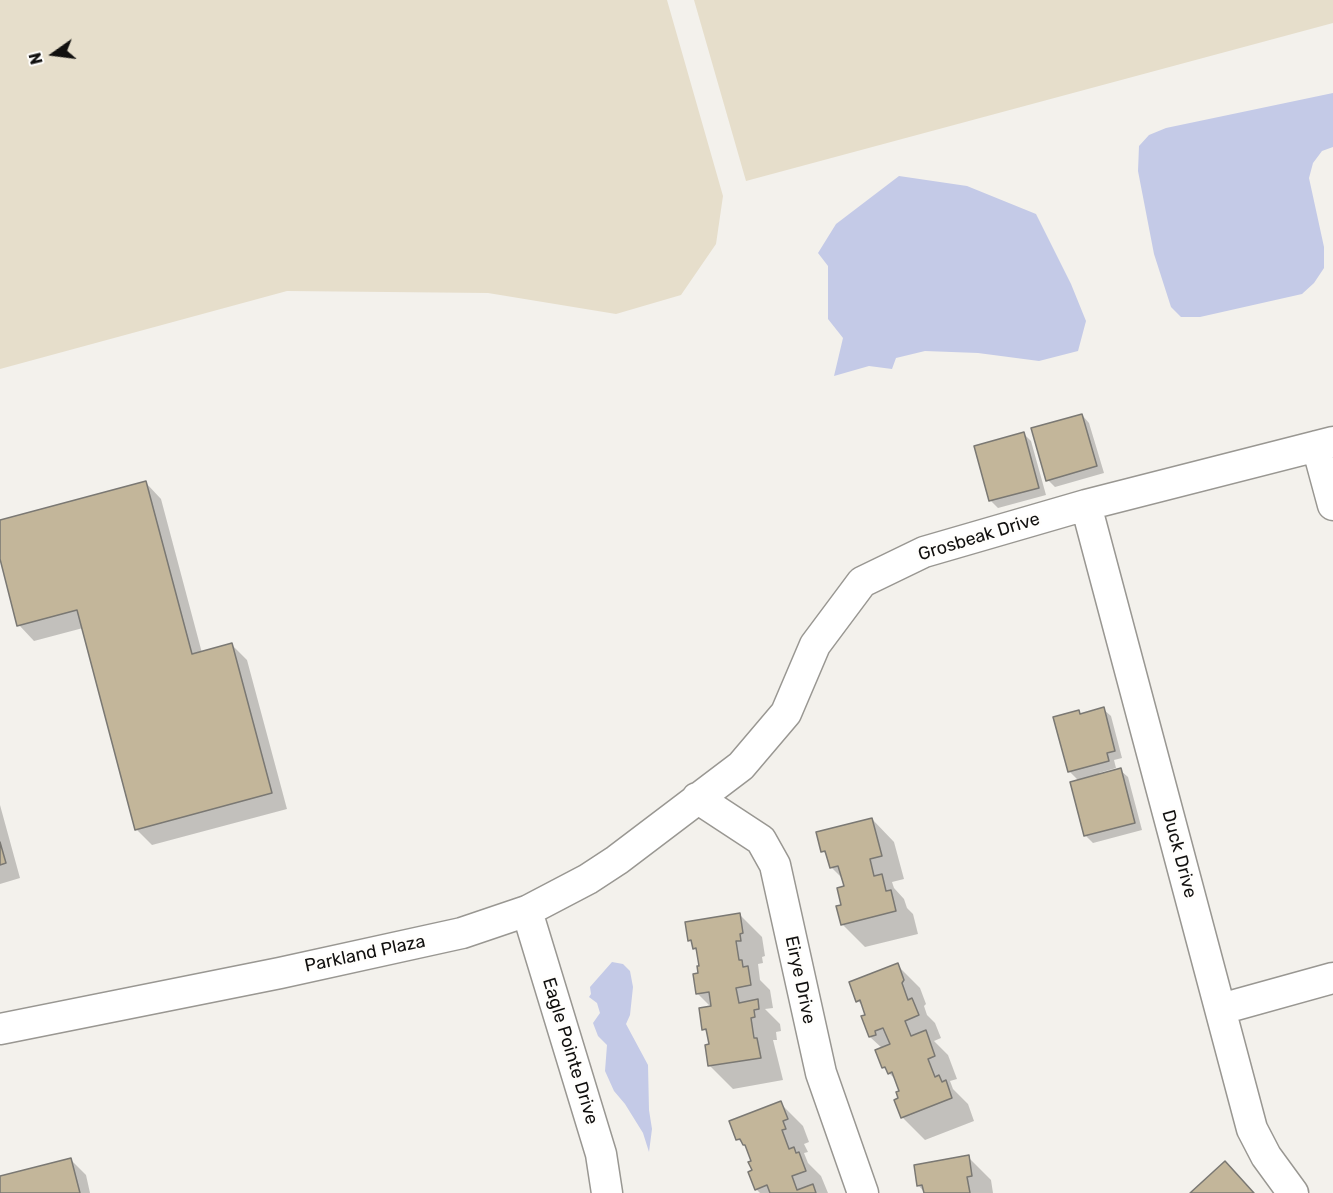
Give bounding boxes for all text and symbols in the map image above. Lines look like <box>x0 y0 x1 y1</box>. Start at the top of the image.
north arrow <box>24 24 84 84</box>
text: N <box>25 51 47 66</box>
street label: Grosbeak Drive <box>916 508 1042 566</box>
street label: Duck Drive <box>1157 808 1201 900</box>
street label: Parkland Plaza <box>303 931 427 977</box>
street label: Eirye Drive <box>780 934 820 1026</box>
street label: Eagle Pointe Drive <box>537 975 603 1127</box>

